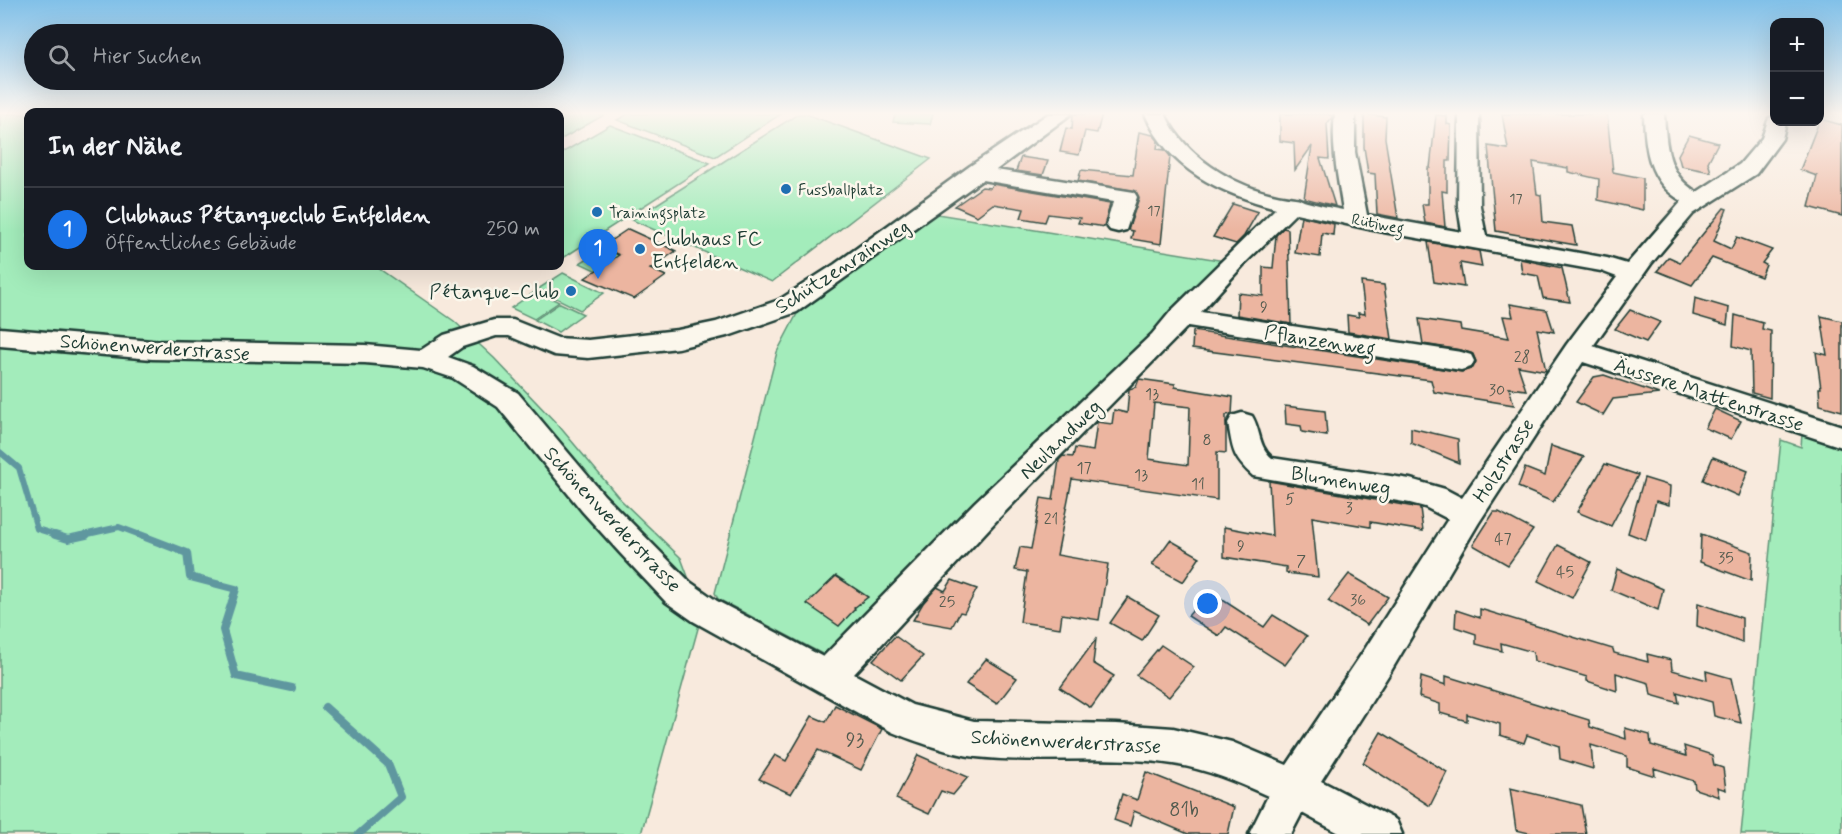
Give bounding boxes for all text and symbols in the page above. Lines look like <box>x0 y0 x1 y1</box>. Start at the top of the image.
map controls <box>1770 18 1824 126</box>
button: + <box>1770 18 1824 72</box>
search box <box>24 24 564 90</box>
icon: search <box>45 41 78 74</box>
text: Hier suchen <box>93 43 202 71</box>
button: − <box>1770 72 1824 126</box>
text: In der Nähe <box>48 130 182 164</box>
place label: Fussballplatz <box>798 180 884 201</box>
marker: Fussballplatz <box>779 182 793 196</box>
house number: 17 <box>1509 190 1523 208</box>
text: Clubhaus Pétanqueclub Entfelden <box>105 202 430 230</box>
house number: 17 <box>1147 202 1161 220</box>
place label: Trainingsplatz <box>609 203 706 225</box>
marker: Trainingsplatz <box>590 205 604 219</box>
street label: Rütiweg <box>1349 209 1406 241</box>
street label: Schützenrainweg <box>770 214 915 321</box>
text: 1 <box>63 216 72 243</box>
text: 250 m <box>486 216 540 243</box>
place label: Clubhaus FC Entfelden <box>652 226 762 276</box>
text: Öffentliches Gebäude <box>105 230 297 257</box>
pin: 1 <box>578 230 618 279</box>
marker: Clubhaus FC Entfelden <box>633 242 647 256</box>
place label: Pétanque-Club <box>429 279 559 306</box>
marker: Pétanque-Club <box>564 284 578 298</box>
house number: 9 <box>1260 297 1268 318</box>
street label: Pflanzenweg <box>1262 319 1377 366</box>
street label: Schönenwerderstrasse <box>59 328 251 369</box>
house number: 28 <box>1514 347 1530 368</box>
street label: Äussere Mattenstrasse <box>1610 352 1807 439</box>
house number: 30 <box>1489 380 1505 401</box>
house number: 13 <box>1145 384 1159 405</box>
street label: Neulandweg <box>1014 394 1109 487</box>
street label: Holzstrasse <box>1467 414 1541 508</box>
house number: 8 <box>1202 430 1212 451</box>
street label: Schönenwerderstrasse <box>537 441 687 599</box>
house number: 17 <box>1076 458 1092 479</box>
street label: Blumenweg <box>1289 460 1392 504</box>
house number: 13 <box>1134 465 1148 486</box>
house number: 11 <box>1191 474 1205 495</box>
house number: 5 <box>1285 489 1295 510</box>
house number: 3 <box>1345 498 1353 519</box>
house number: 21 <box>1044 509 1058 530</box>
house number: 47 <box>1494 529 1512 550</box>
house number: 9 <box>1237 536 1245 557</box>
house number: 35 <box>1718 548 1734 569</box>
house number: 7 <box>1296 551 1306 572</box>
house number: 45 <box>1556 562 1574 583</box>
your location <box>1193 589 1222 618</box>
house number: 36 <box>1350 590 1366 611</box>
house number: 25 <box>939 592 955 613</box>
street label: Schönenwerderstrasse <box>970 724 1162 761</box>
house number: 93 <box>846 727 864 754</box>
house number: 81b <box>1169 797 1199 824</box>

